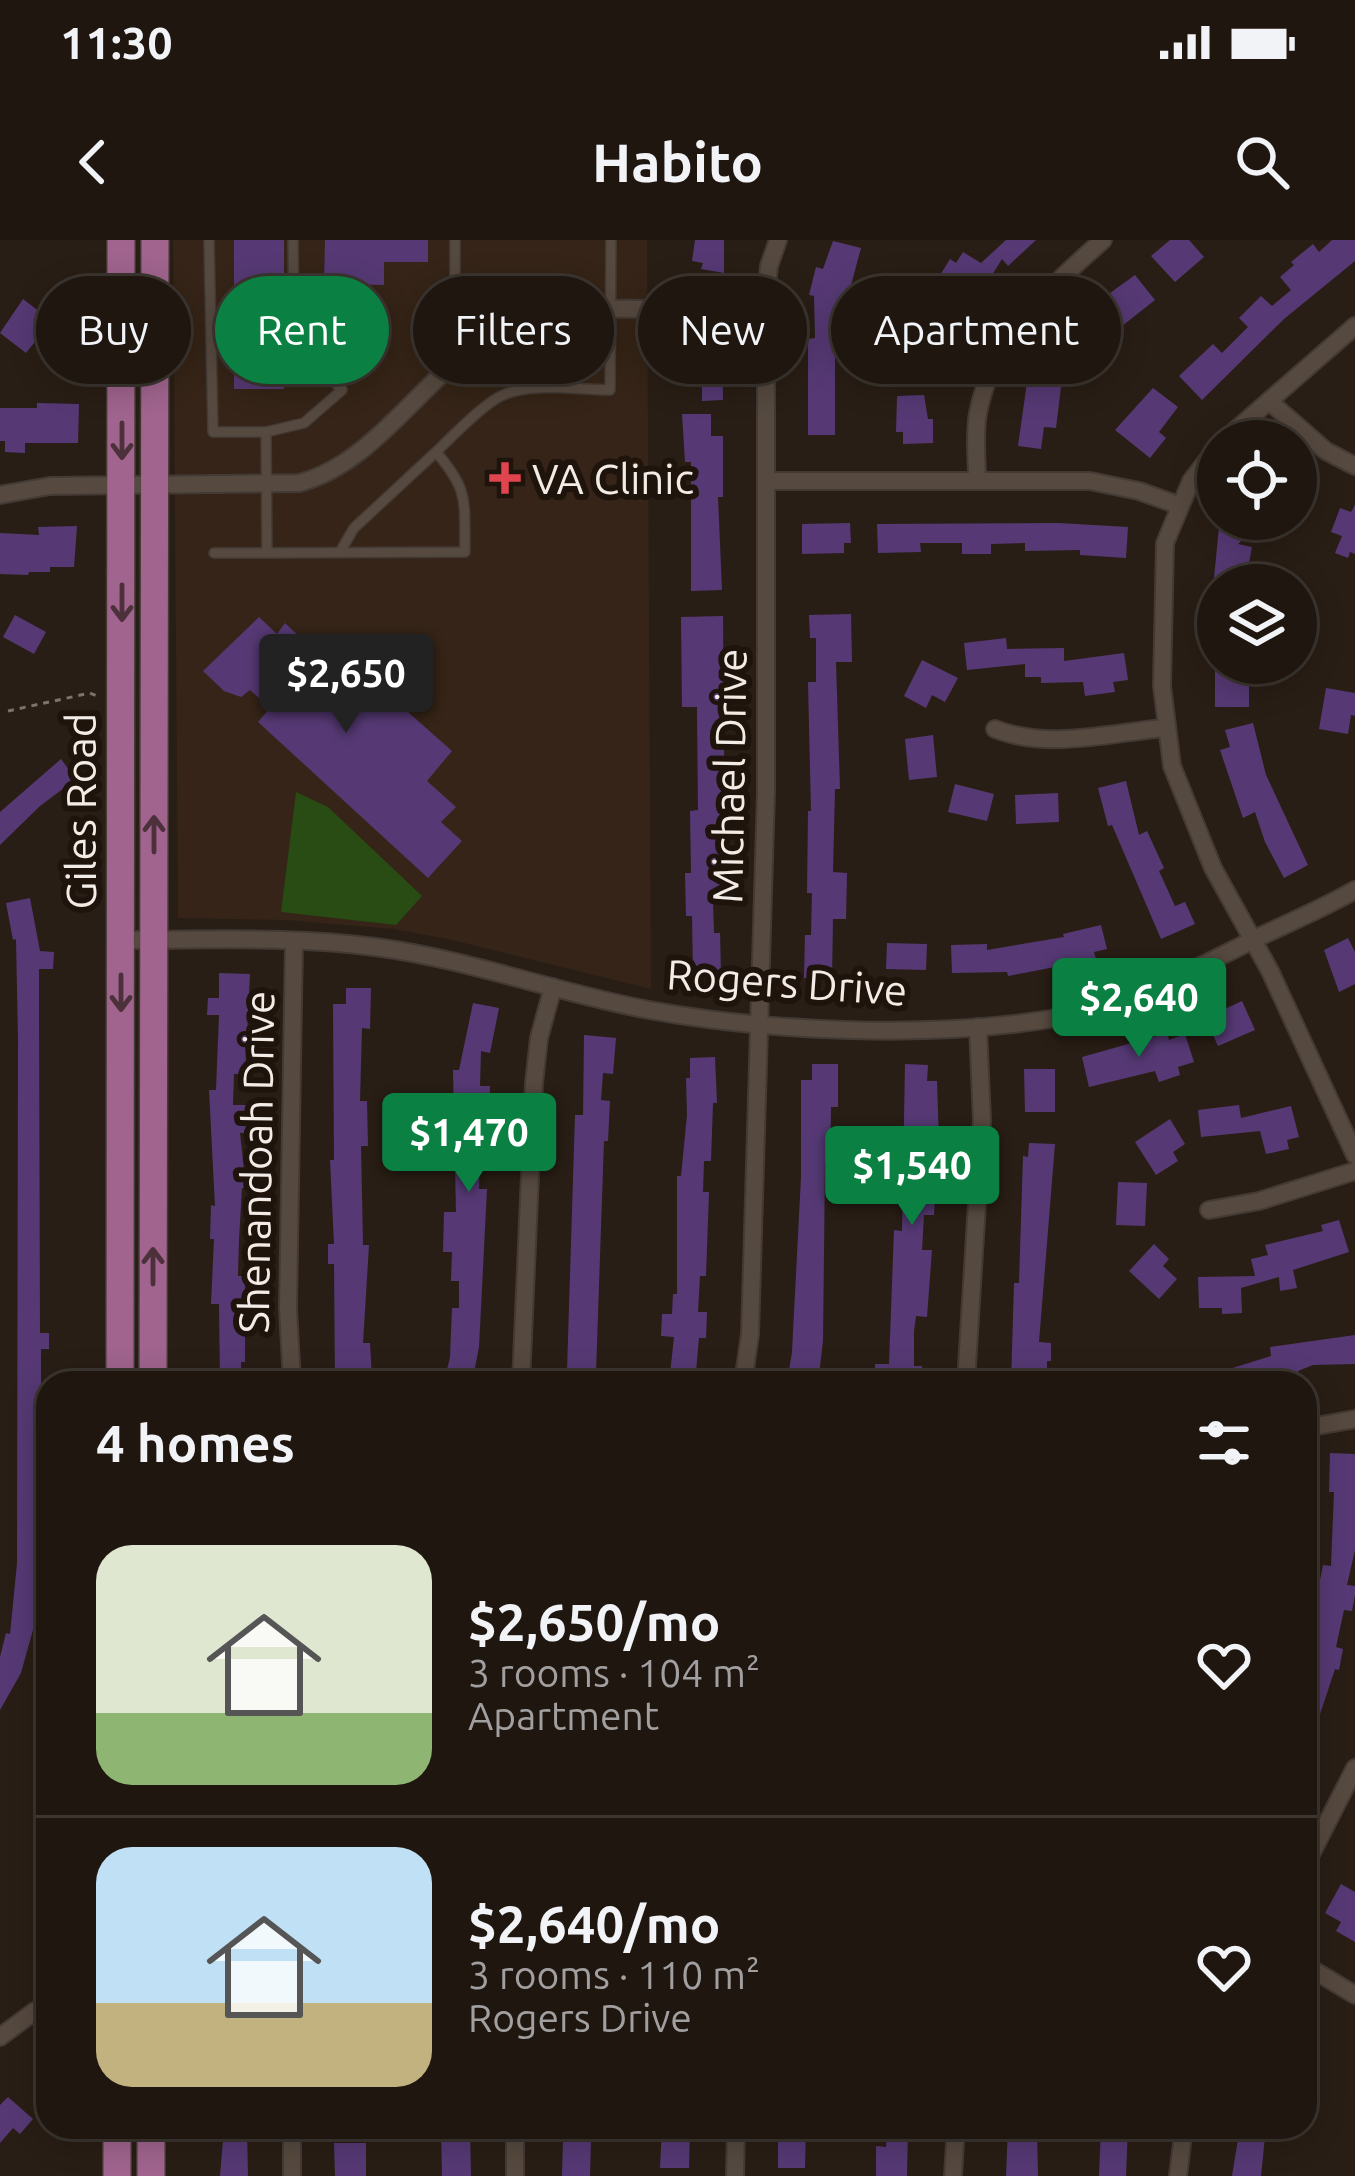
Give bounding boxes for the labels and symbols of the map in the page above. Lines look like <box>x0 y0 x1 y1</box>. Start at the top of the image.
one-way arrow <box>111 421 133 460</box>
place label: VA Clinic <box>532 455 694 502</box>
marker: VA Clinic <box>489 462 521 494</box>
one-way arrow <box>111 583 133 622</box>
pin: $2,650 <box>248 634 444 736</box>
street label: Michael Drive <box>703 648 755 904</box>
street label: Giles Road <box>57 713 104 909</box>
one-way arrow <box>143 815 165 854</box>
street label: Rogers Drive <box>665 950 909 1014</box>
pin: $2,640 <box>1041 958 1237 1060</box>
one-way arrow <box>110 973 132 1012</box>
street label: Shenandoah Drive <box>230 990 282 1334</box>
pin: $1,470 <box>371 1093 567 1195</box>
pin: $1,540 <box>814 1126 1010 1228</box>
one-way arrow <box>142 1247 164 1286</box>

